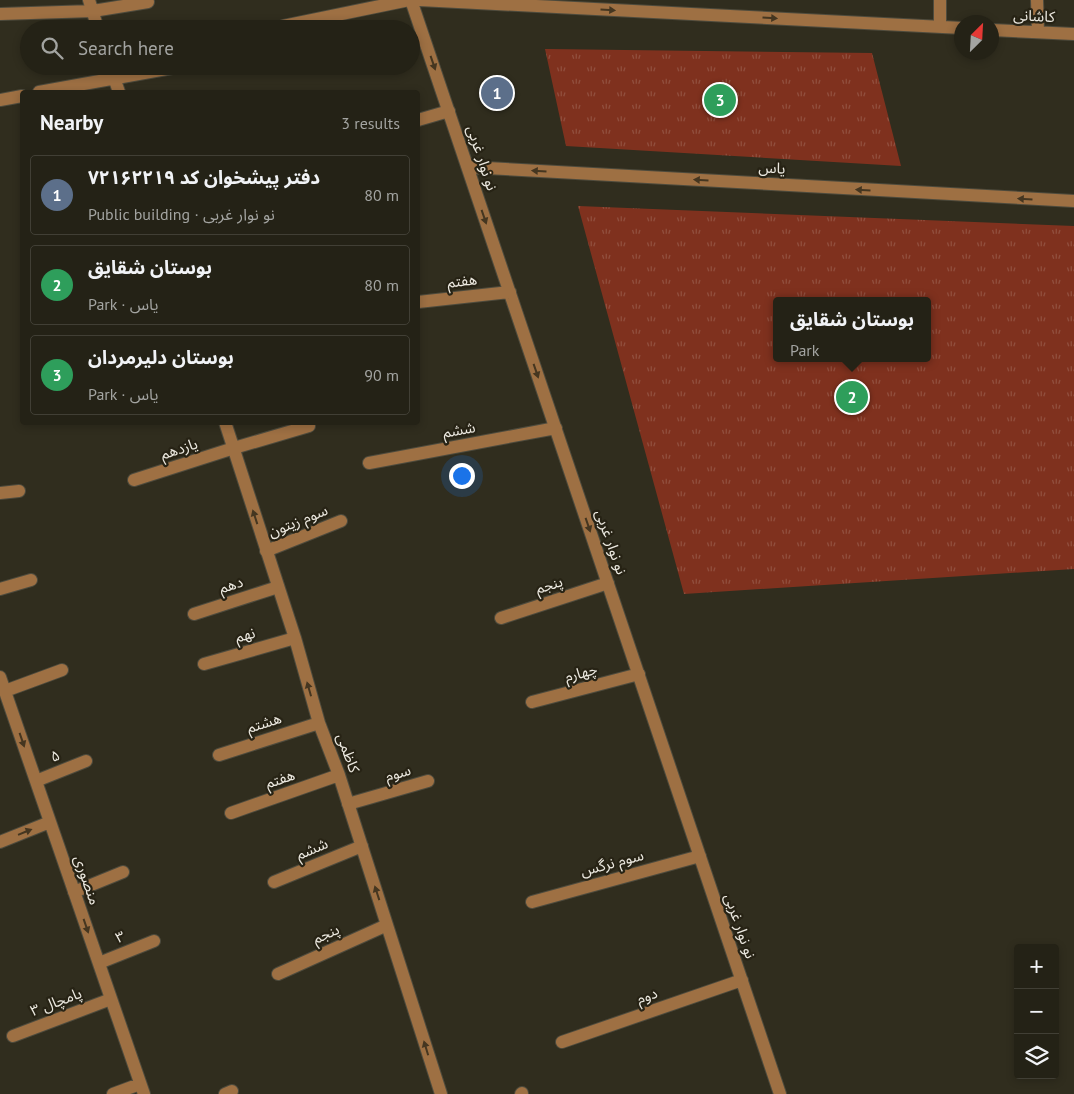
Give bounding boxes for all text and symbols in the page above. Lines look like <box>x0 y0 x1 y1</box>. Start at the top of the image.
street label: کاشانی <box>1013 5 1056 26</box>
one-way arrow <box>600 6 616 14</box>
one-way arrow <box>763 15 779 23</box>
north arrow <box>954 15 999 60</box>
search box <box>20 20 420 75</box>
icon: search <box>38 34 66 62</box>
text: Search here <box>78 36 174 60</box>
one-way arrow <box>429 55 437 70</box>
pin: 1 <box>481 74 513 112</box>
pin: 3 <box>704 81 736 119</box>
text: Nearby <box>40 109 103 136</box>
text: 3 results <box>341 113 400 133</box>
street label: نو نوار غربی <box>463 123 502 193</box>
street label: یاس <box>758 157 786 178</box>
text: دفتر پیشخوان کد ۷۲۱۶۲۲۱۹ <box>88 165 320 189</box>
one-way arrow <box>530 167 546 175</box>
one-way arrow <box>693 176 709 184</box>
text: 1 <box>52 185 62 205</box>
text: 80 m <box>364 185 399 205</box>
one-way arrow <box>855 185 871 193</box>
one-way arrow <box>1017 194 1033 202</box>
text: Public building · نو نوار غربی <box>88 204 275 224</box>
one-way arrow <box>481 209 489 224</box>
text: بوستان شقایق <box>88 255 212 279</box>
street label: هفتم <box>446 269 478 294</box>
text: 2 <box>52 275 62 295</box>
text: 80 m <box>364 275 399 295</box>
text: Park · یاس <box>88 294 159 314</box>
popup <box>773 297 931 362</box>
text: بوستان شقایق <box>790 307 914 331</box>
text: Park <box>790 340 819 360</box>
text: بوستان دلیرمردان <box>88 345 234 369</box>
one-way arrow <box>533 363 541 378</box>
text: 3 <box>52 365 62 385</box>
text: 90 m <box>364 365 399 385</box>
pin: 2 <box>836 378 868 416</box>
text: Park · یاس <box>88 384 159 404</box>
street label: ششم <box>441 417 477 444</box>
street label: یازدهم <box>158 434 201 465</box>
your location <box>449 463 475 489</box>
street label: سوم زیتون <box>265 500 331 543</box>
street label: نو نوار غربی <box>592 507 631 577</box>
one-way arrow <box>251 509 259 524</box>
one-way arrow <box>585 517 592 532</box>
street label: پنجم <box>533 571 566 600</box>
street label: دهم <box>216 572 246 599</box>
street label: نهم <box>233 623 258 648</box>
street label: چهارم <box>562 659 600 688</box>
one-way arrow <box>305 681 313 696</box>
street label: هشتم <box>244 708 284 739</box>
street label: کاظمی <box>333 731 365 776</box>
one-way arrow <box>18 732 26 747</box>
street label: ۵ <box>47 745 62 766</box>
street label: سوم <box>383 760 414 787</box>
street label: هفتم <box>263 765 298 794</box>
one-way arrow <box>18 828 33 836</box>
street label: ششم <box>293 833 332 866</box>
street label: سوم نرگس <box>578 845 646 882</box>
street label: منصوری <box>70 853 105 907</box>
one-way arrow <box>372 885 380 900</box>
street label: نو نوار غربی <box>721 891 760 961</box>
one-way arrow <box>83 919 90 934</box>
street label: پنجم <box>309 919 343 950</box>
street label: ۳ <box>112 926 128 947</box>
map controls <box>1014 944 1059 1079</box>
button: + <box>1014 944 1059 989</box>
street label: ۳ پامچال <box>27 983 85 1021</box>
street label: دوم <box>634 983 661 1010</box>
button: − <box>1014 989 1059 1034</box>
button: layers <box>1014 1034 1059 1079</box>
one-way arrow <box>422 1040 430 1055</box>

